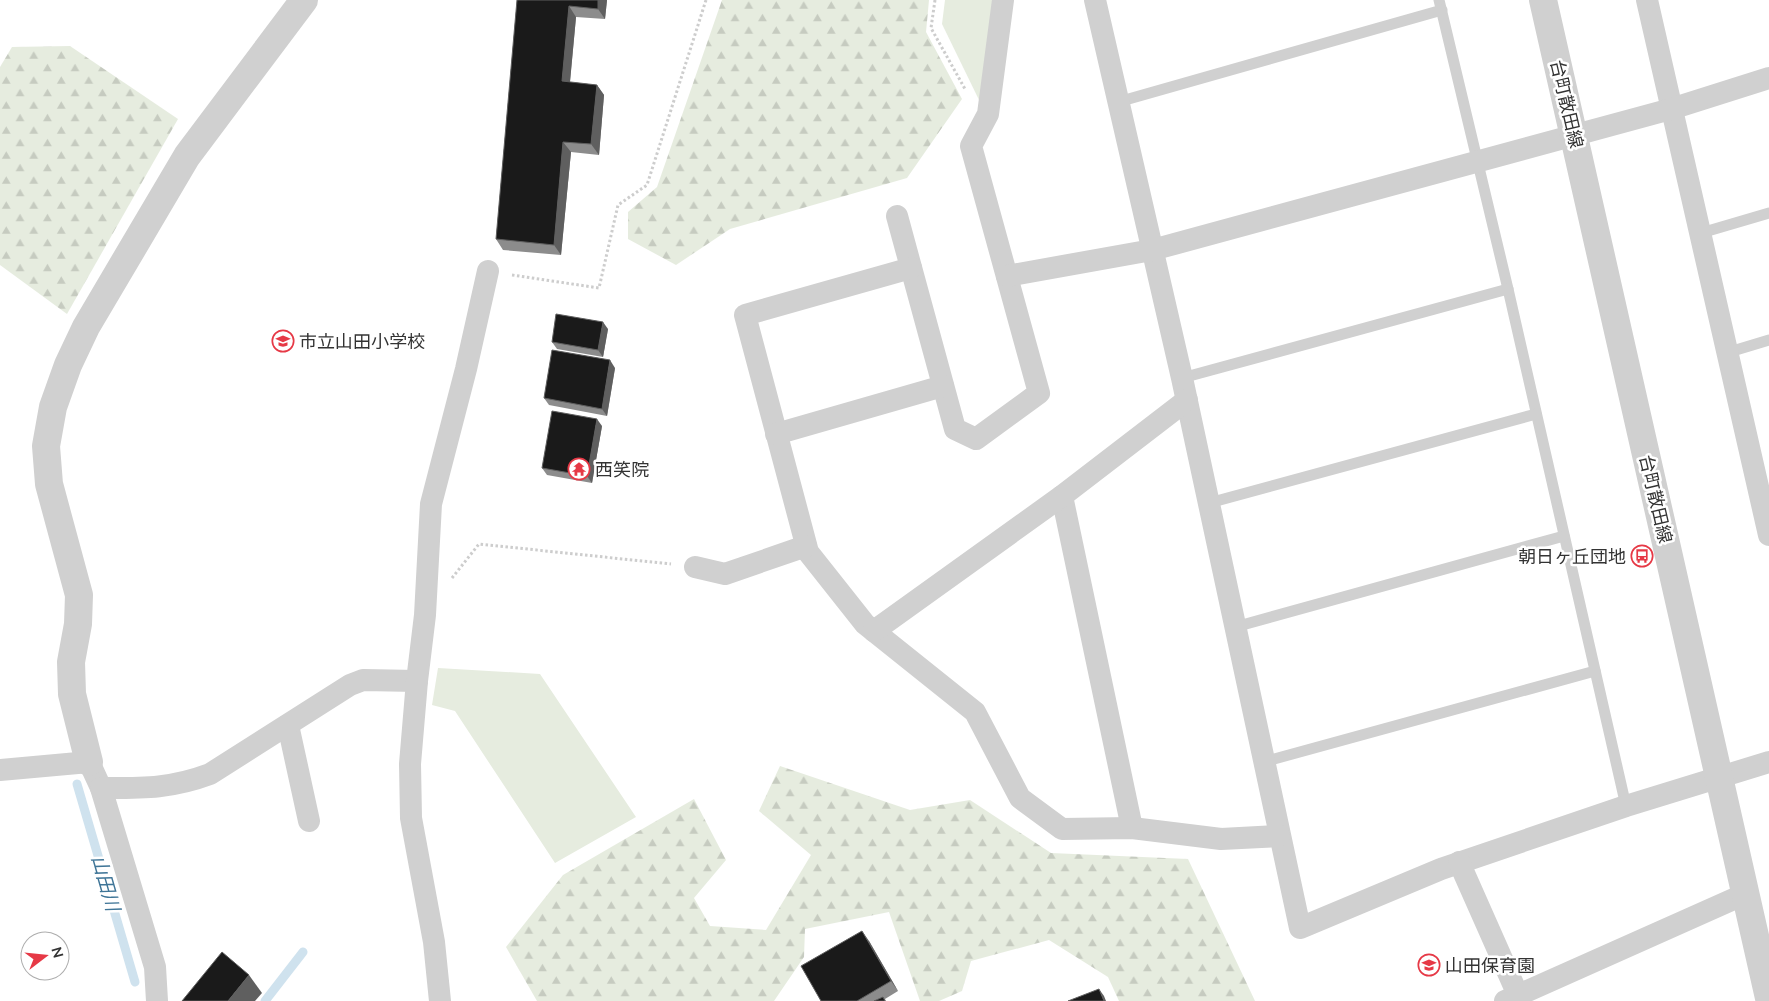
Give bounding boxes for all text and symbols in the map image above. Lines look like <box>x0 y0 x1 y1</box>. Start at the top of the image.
street label: 台町散田線 <box>1546 58 1588 150</box>
school or university icon: 市立山田小学校 <box>271 329 295 353</box>
place label: 市立山田小学校 <box>299 330 425 353</box>
street label: 台町散田線 <box>1635 453 1677 545</box>
temple icon: 西笑院 <box>567 457 591 481</box>
place label: 西笑院 <box>595 458 649 481</box>
bus stop icon: 朝日ヶ丘団地 <box>1630 544 1654 568</box>
place label: 朝日ヶ丘団地 <box>1518 545 1626 568</box>
water label: 山田川 <box>87 852 126 916</box>
north arrow <box>20 931 70 981</box>
text: N <box>47 945 68 960</box>
school or university icon: 山田保育園 <box>1417 953 1441 977</box>
place label: 山田保育園 <box>1445 954 1535 977</box>

